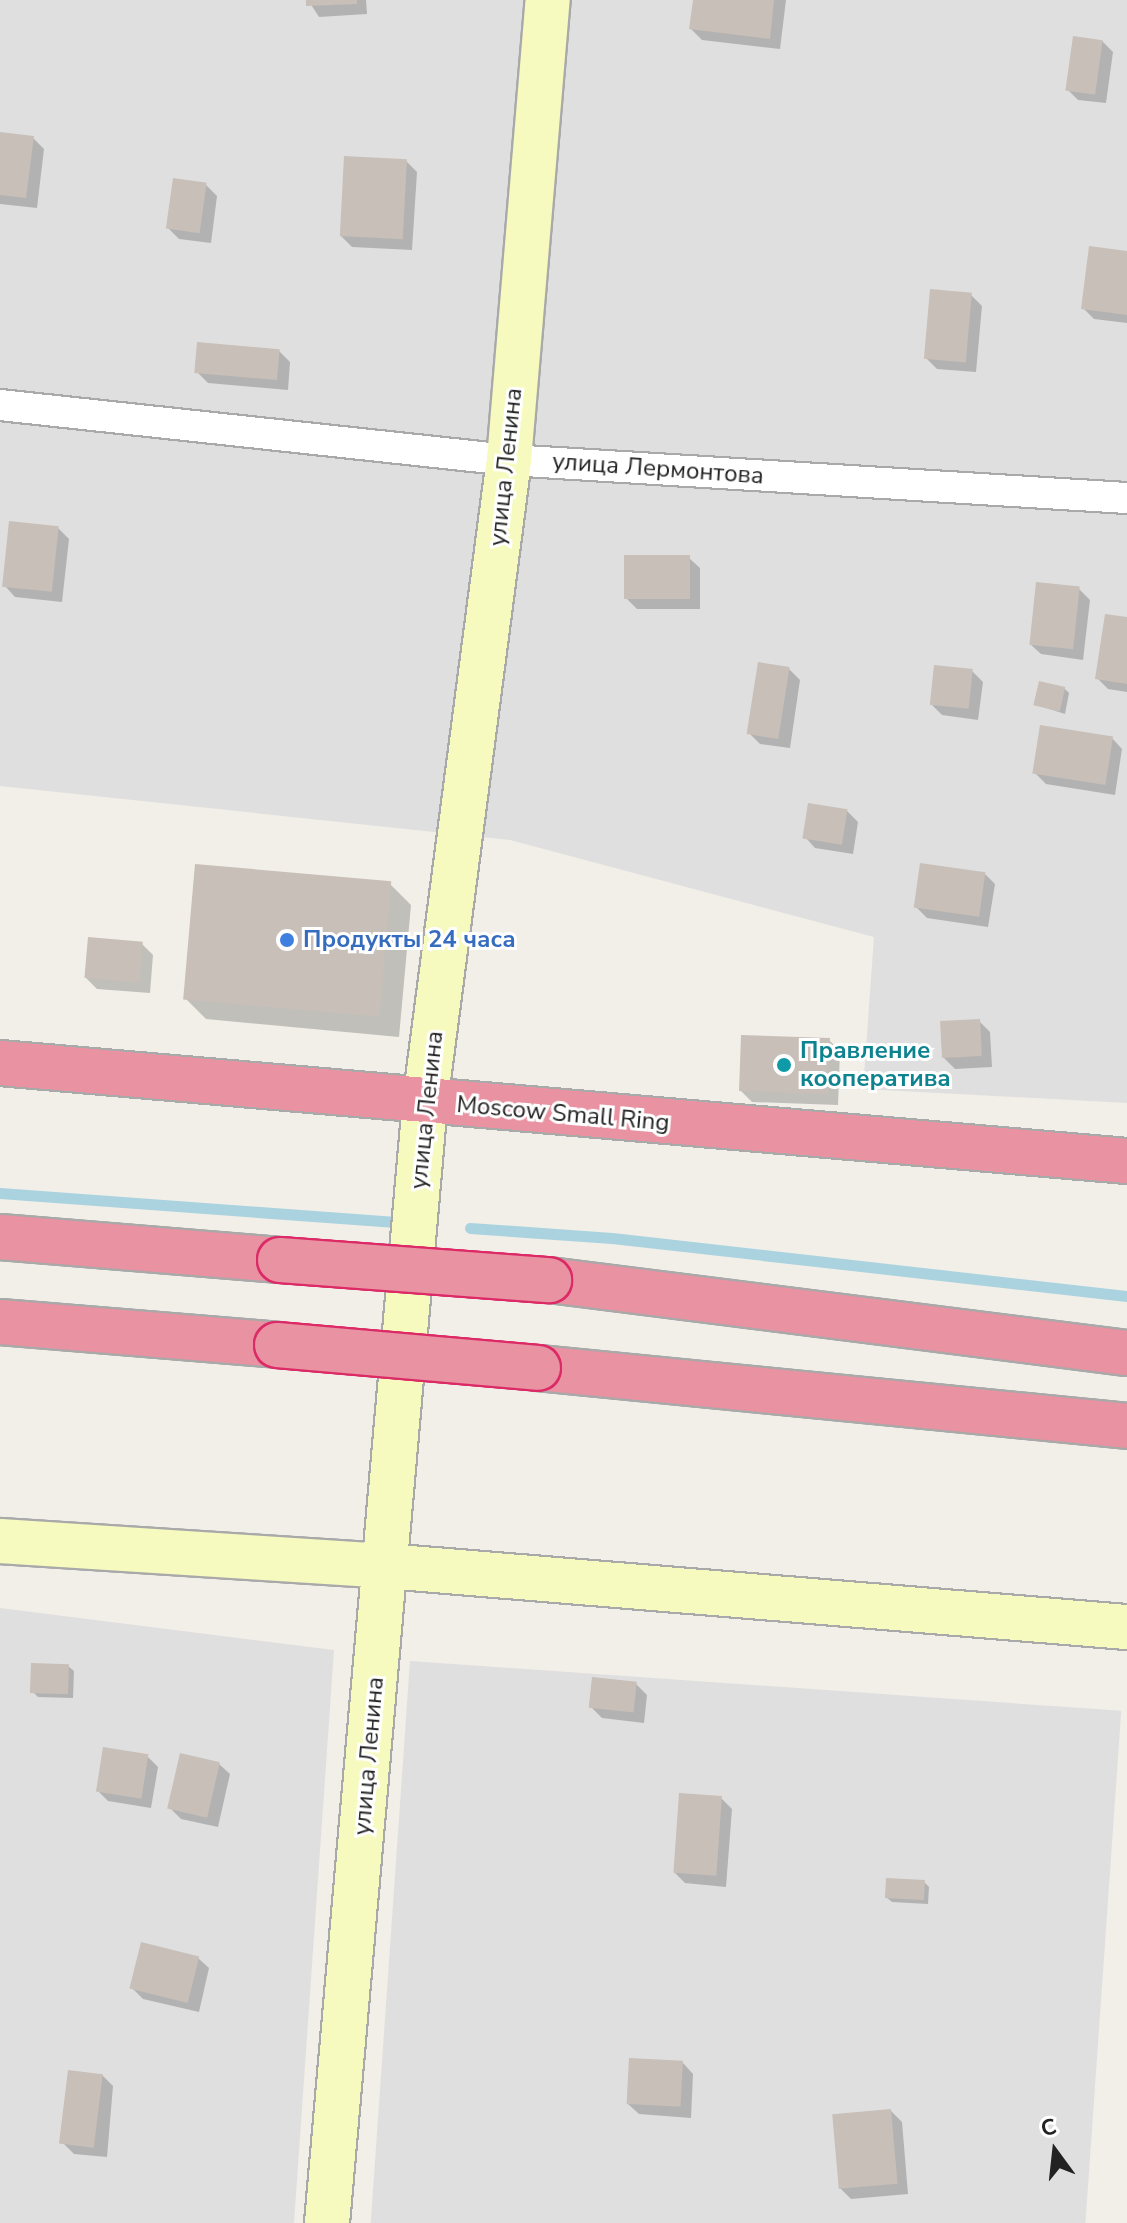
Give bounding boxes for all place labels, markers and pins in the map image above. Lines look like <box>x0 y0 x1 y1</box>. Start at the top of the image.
place label: Продукты 24 часа <box>303 926 516 954</box>
marker: Продукты 24 часа <box>278 931 296 949</box>
place label: Правление кооператива <box>800 1037 951 1093</box>
marker: Правление кооператива <box>775 1056 793 1074</box>

